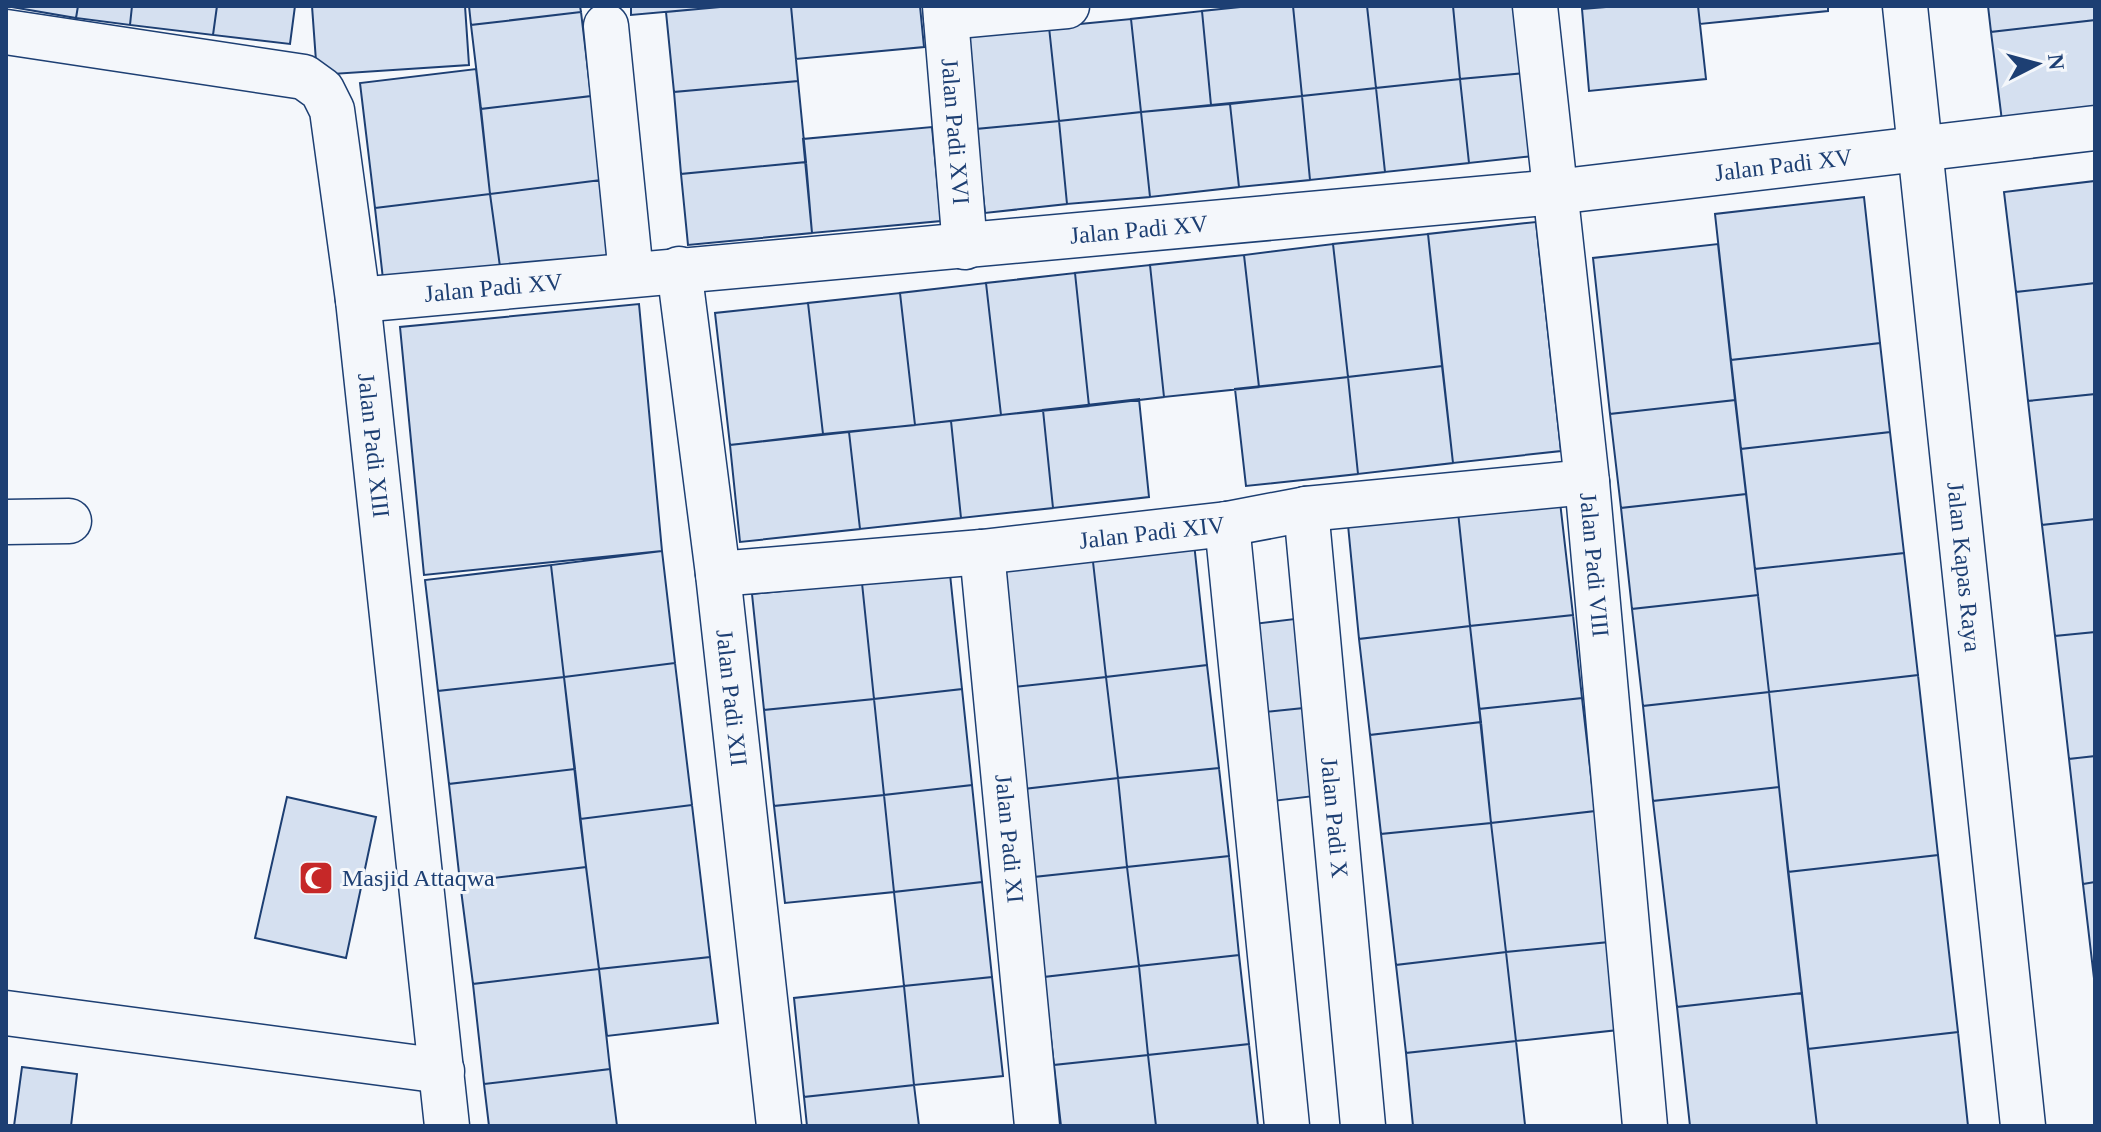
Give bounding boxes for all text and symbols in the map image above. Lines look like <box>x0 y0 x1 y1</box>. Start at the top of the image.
north arrow <box>1997 24 2077 104</box>
text: N <box>2043 53 2070 71</box>
street label: Jalan Padi XVI <box>936 57 974 206</box>
street label: Jalan Padi XV <box>1713 144 1855 186</box>
street label: Jalan Padi XV <box>1069 210 1210 249</box>
street label: Jalan Padi XV <box>423 269 564 307</box>
street label: Jalan Padi XIII <box>353 372 394 519</box>
street label: Jalan Kapas Raya <box>1942 481 1986 653</box>
street label: Jalan Padi VIII <box>1575 491 1614 638</box>
street label: Jalan Padi XIV <box>1078 511 1227 554</box>
street label: Jalan Padi XII <box>711 628 752 767</box>
street label: Jalan Padi X <box>1316 756 1353 879</box>
street label: Jalan Padi XI <box>990 773 1029 904</box>
mosque icon: Masjid Attaqwa <box>297 859 335 897</box>
place label: Masjid Attaqwa <box>342 865 495 891</box>

